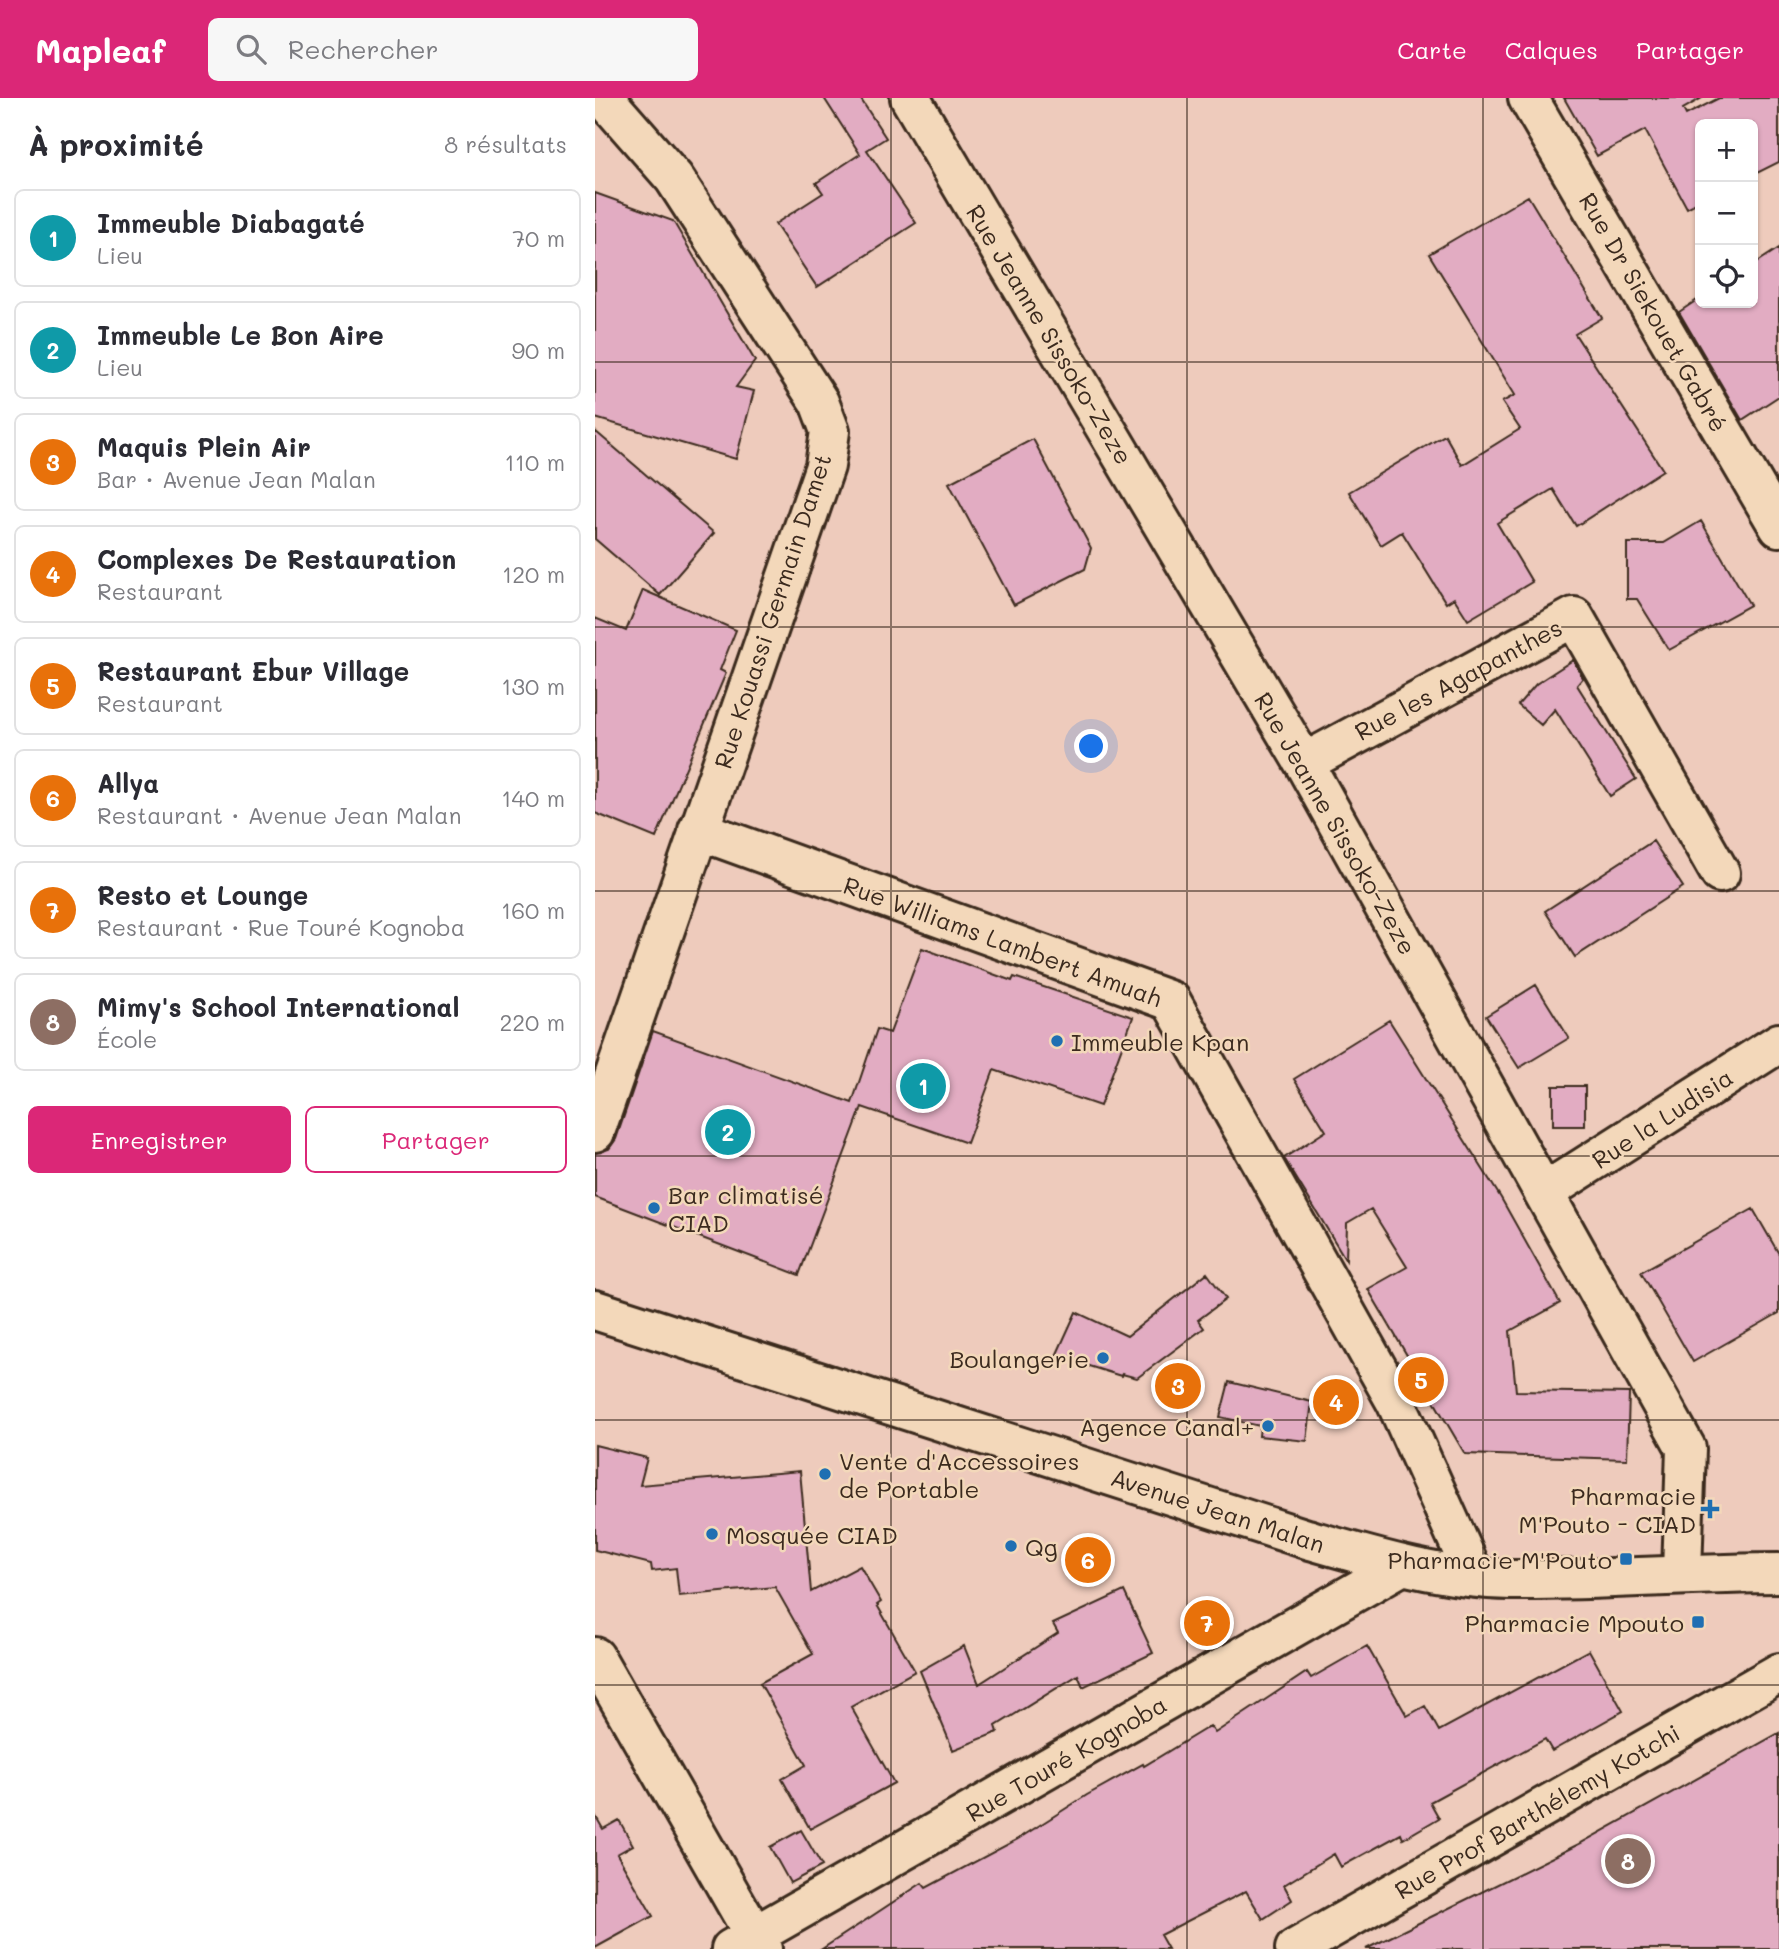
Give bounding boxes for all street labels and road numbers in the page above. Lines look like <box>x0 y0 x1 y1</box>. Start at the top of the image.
street label: Rue Dr Siekouet Gabré <box>1573 187 1735 437</box>
street label: Rue Jeanne Sissoko-Zeze <box>960 198 1140 470</box>
street label: Rue Kouassi Germain Damet <box>706 450 838 772</box>
street label: Rue les Agapanthes <box>1349 611 1567 747</box>
street label: Rue Jeanne Sissoko-Zeze <box>1248 686 1424 960</box>
street label: Rue Williams Lambert Amuah <box>839 869 1167 1013</box>
street label: Rue la Ludisia <box>1586 1061 1738 1175</box>
street label: Avenue Jean Malan <box>1107 1461 1329 1559</box>
street label: Rue Touré Kognoba <box>960 1688 1172 1828</box>
street label: Rue Prof Barthélemy Kotchi <box>1389 1716 1685 1906</box>

